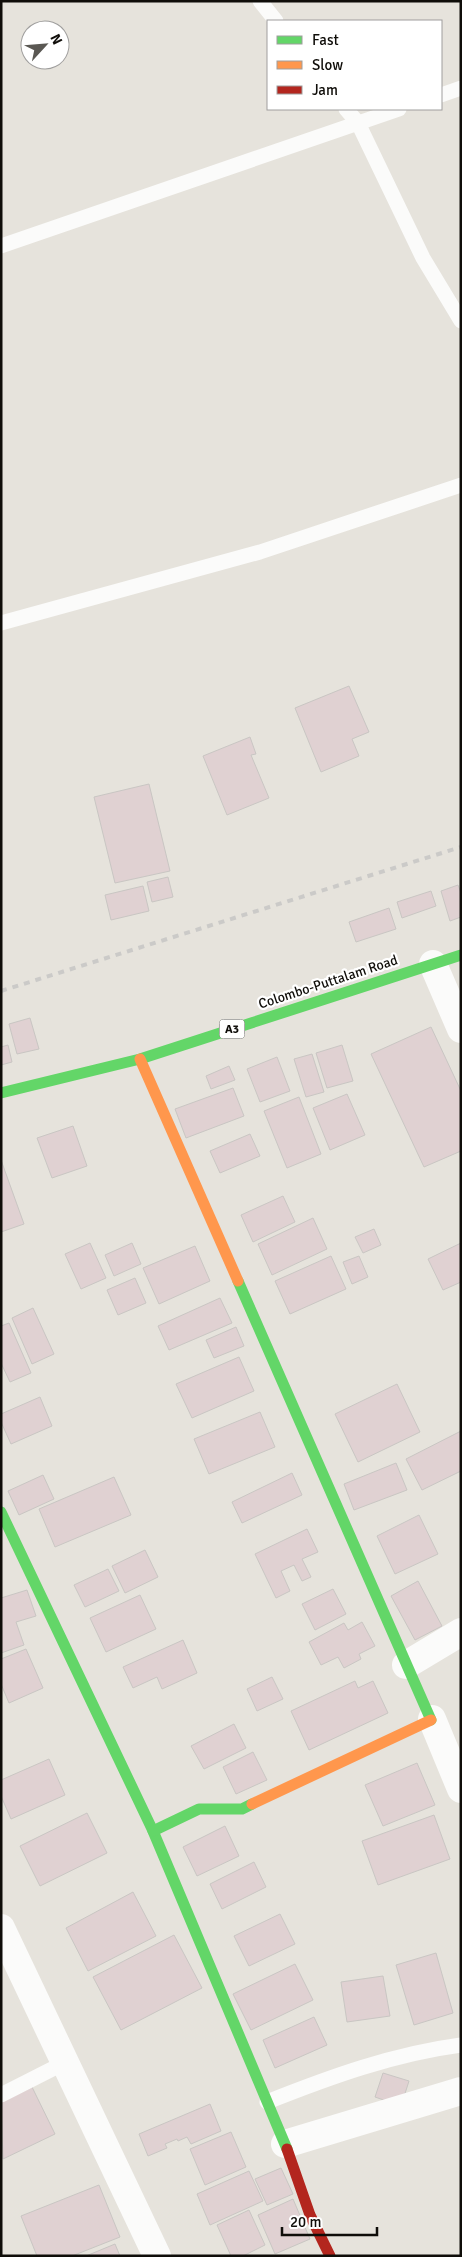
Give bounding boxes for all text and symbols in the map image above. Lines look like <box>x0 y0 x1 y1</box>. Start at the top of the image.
north arrow <box>20 20 70 70</box>
legend <box>267 20 442 110</box>
text: N <box>46 31 66 48</box>
text: Fast <box>312 31 339 49</box>
text: Slow <box>312 56 343 74</box>
text: Jam <box>312 81 338 99</box>
street label: Colombo-Puttalam Road <box>256 951 400 1013</box>
road number: A3 <box>220 1020 244 1038</box>
scale bar <box>282 2204 377 2236</box>
text: 20 m <box>290 2213 321 2231</box>

